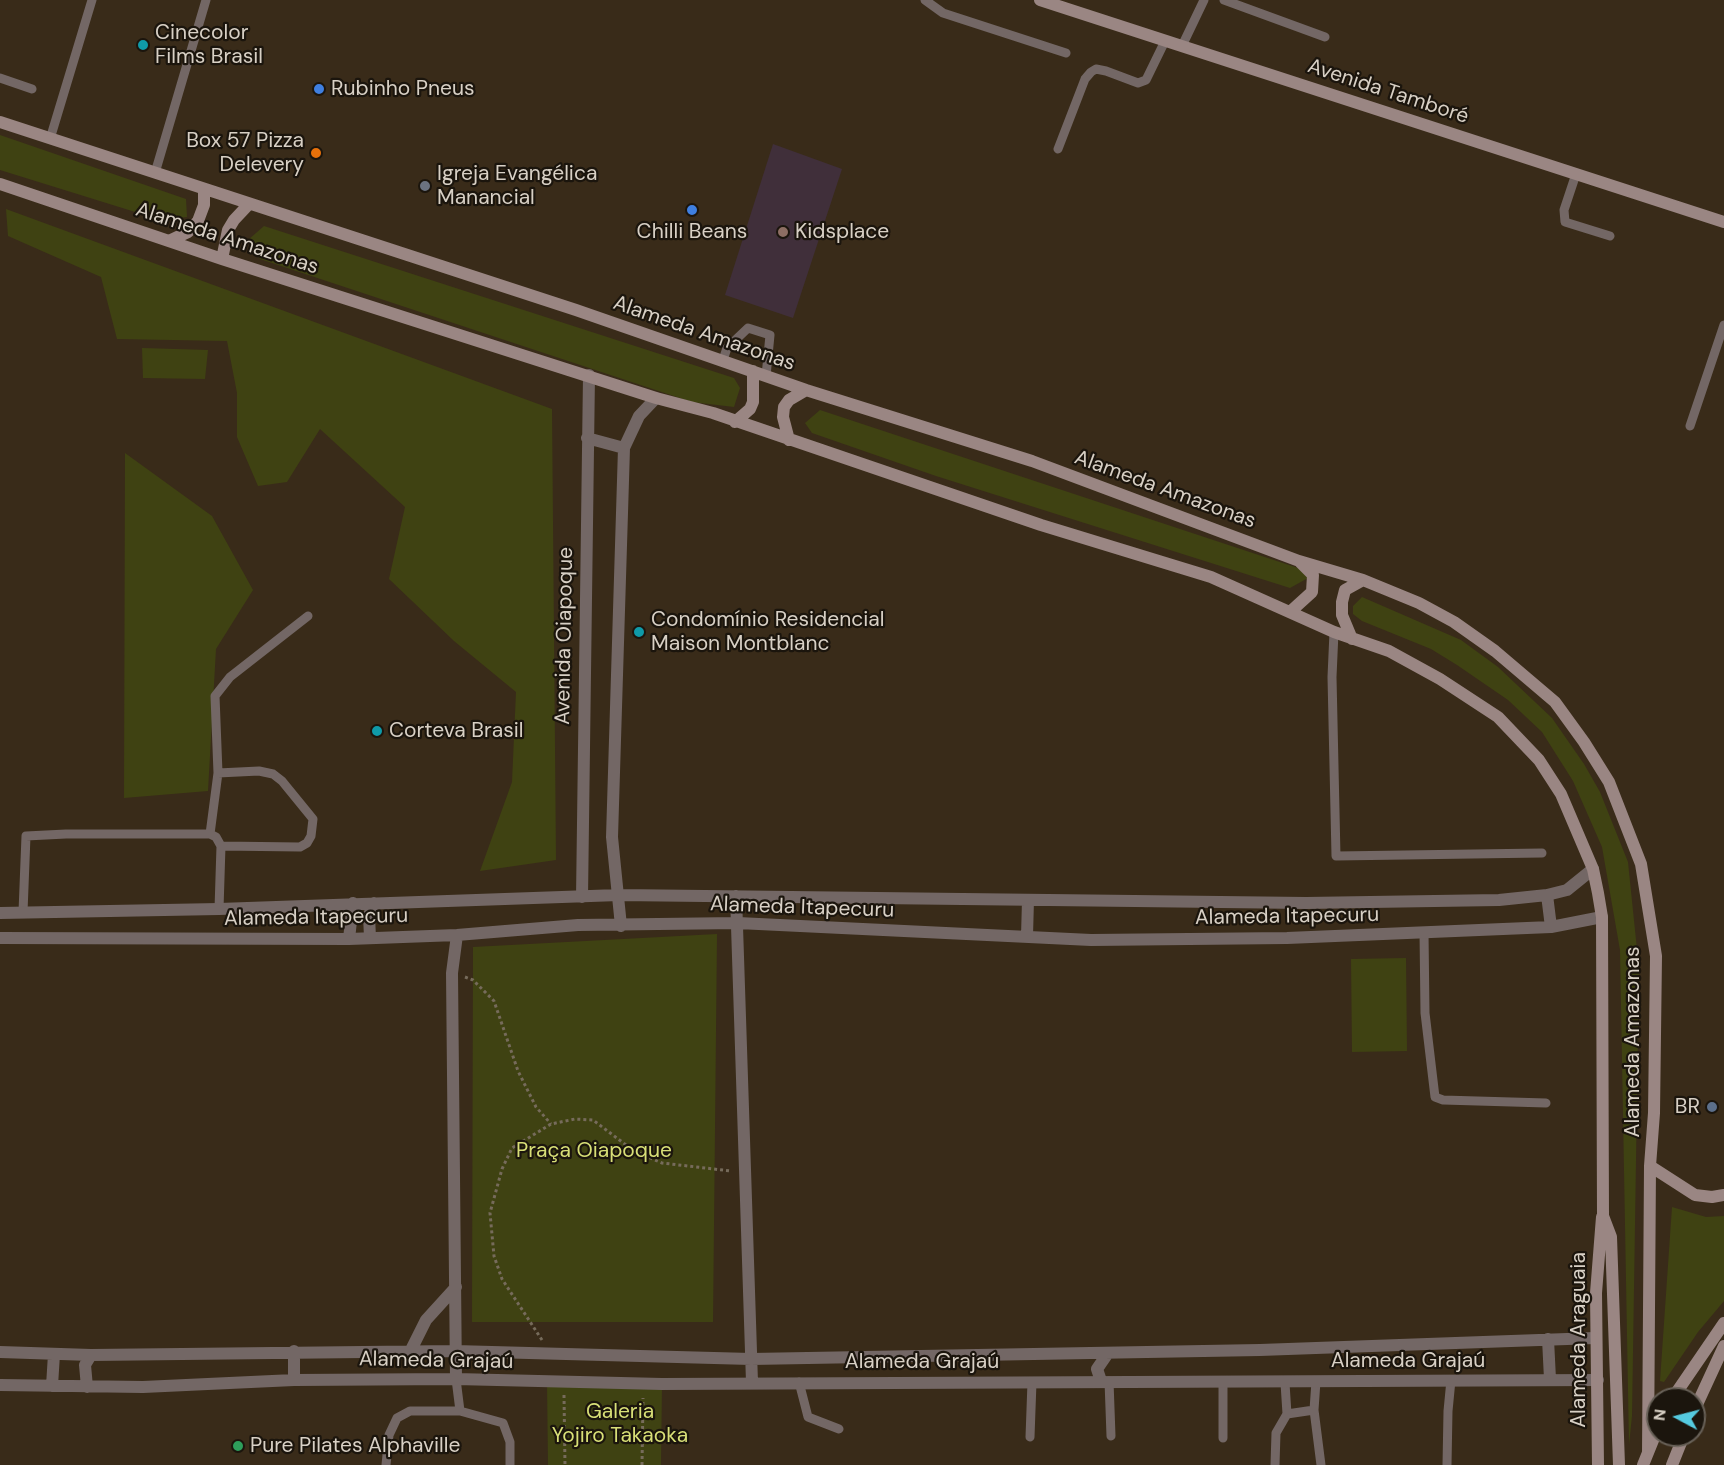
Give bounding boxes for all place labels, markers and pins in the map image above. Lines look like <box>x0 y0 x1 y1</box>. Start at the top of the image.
place label: Cinecolor Films Brasil <box>155 20 263 70</box>
marker: Cinecolor Films Brasil <box>136 38 150 52</box>
place label: Rubinho Pneus <box>331 76 475 102</box>
marker: Rubinho Pneus <box>312 82 326 96</box>
place label: Box 57 Pizza Delevery <box>186 128 304 178</box>
marker: Box 57 Pizza Delevery <box>309 146 323 160</box>
place label: Igreja Evangélica Manancial <box>437 161 597 211</box>
marker: Igreja Evangélica Manancial <box>418 179 432 193</box>
marker: Chilli Beans <box>685 203 699 217</box>
place label: Chilli Beans <box>637 219 747 245</box>
place label: Kidsplace <box>795 219 889 245</box>
marker: Kidsplace <box>776 225 790 239</box>
place label: Condomínio Residencial Maison Montblanc <box>651 607 884 657</box>
marker: Condomínio Residencial Maison Montblanc <box>632 625 646 639</box>
place label: Corteva Brasil <box>389 718 523 744</box>
marker: Corteva Brasil <box>370 724 384 738</box>
place label: BR <box>1675 1094 1700 1120</box>
marker: BR <box>1705 1100 1719 1114</box>
place label: Pure Pilates Alphaville <box>250 1433 460 1459</box>
marker: Pure Pilates Alphaville <box>231 1439 245 1453</box>

